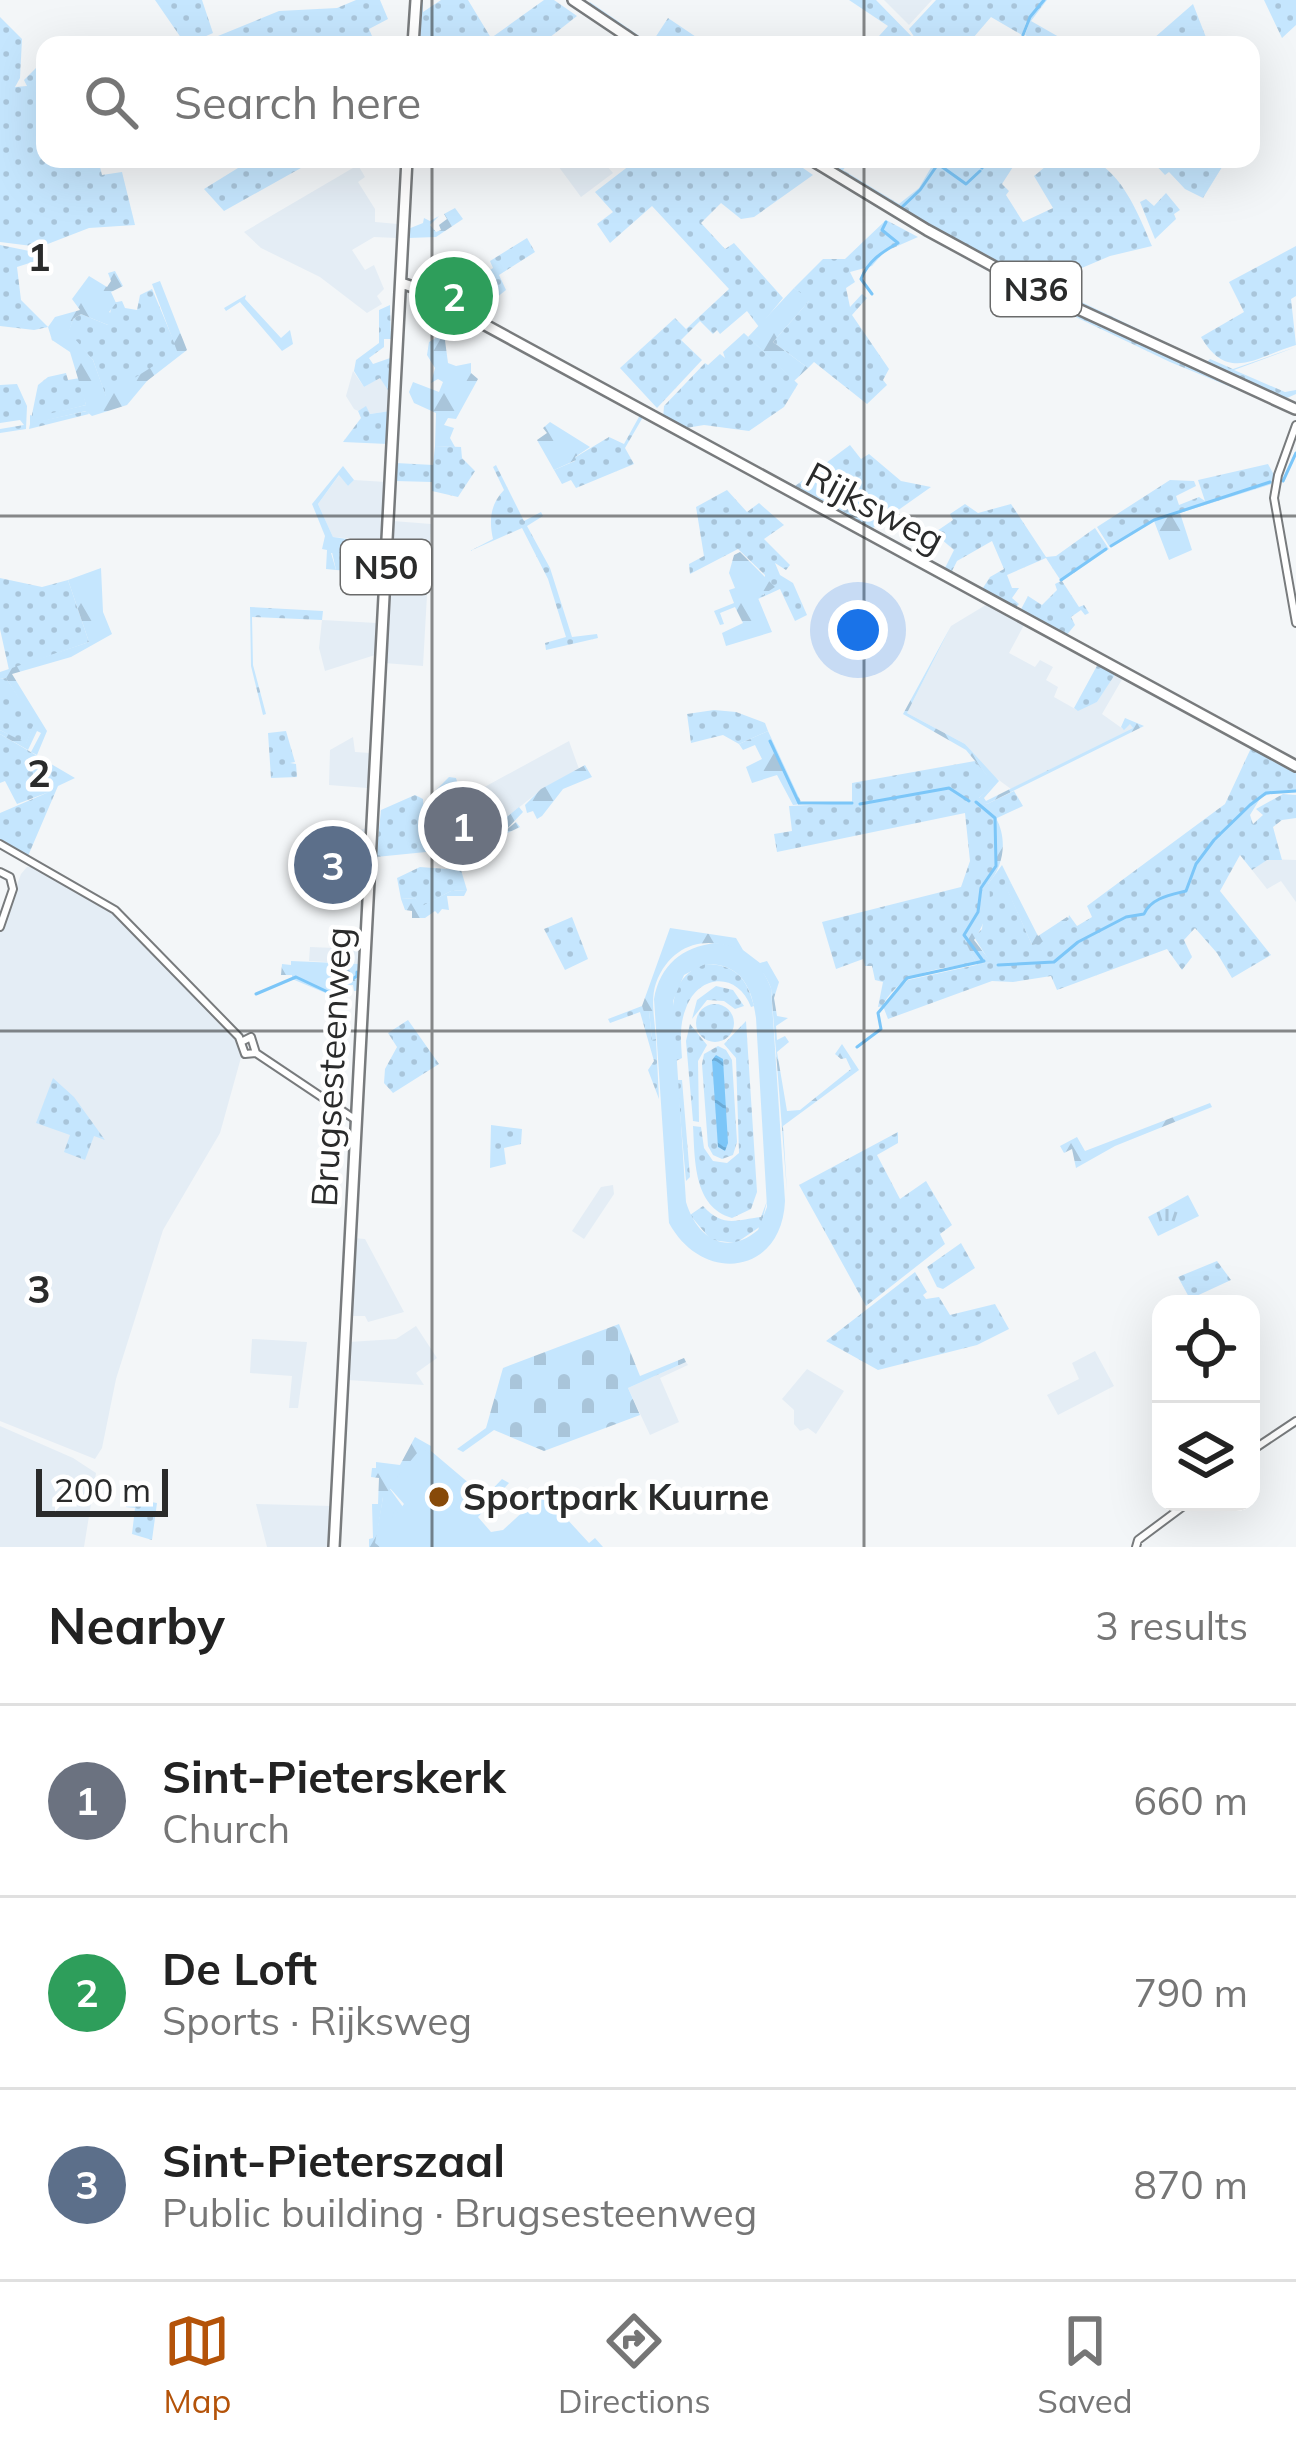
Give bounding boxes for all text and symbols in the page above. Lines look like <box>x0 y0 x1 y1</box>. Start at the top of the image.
search box <box>36 36 1260 168</box>
icon: search <box>78 69 144 135</box>
text: Search here <box>174 74 421 130</box>
text: 1 <box>27 232 51 281</box>
pin: 2 <box>415 251 493 341</box>
road number: N36 <box>991 262 1081 316</box>
street label: Rijksweg <box>798 451 952 562</box>
road number: N50 <box>341 540 431 594</box>
your location <box>828 600 888 660</box>
text: 2 <box>27 748 51 797</box>
pin: 1 <box>424 781 502 871</box>
pin: 3 <box>294 820 372 910</box>
street label: Brugsesteenweg <box>301 926 360 1208</box>
text: 3 <box>27 1264 51 1313</box>
map controls <box>1152 1295 1260 1511</box>
button: locate <box>1152 1295 1260 1403</box>
button: layers <box>1152 1403 1260 1511</box>
scale bar <box>36 1463 168 1516</box>
text: 200 m <box>54 1469 151 1510</box>
place label: Sportpark Kuurne <box>463 1474 769 1519</box>
marker: Sportpark Kuurne <box>426 1484 452 1510</box>
text: Nearby <box>48 1593 225 1657</box>
text: 3 results <box>1095 1601 1248 1650</box>
text: Sint-Pieterskerk <box>162 1748 506 1804</box>
text: 1 <box>75 1776 99 1825</box>
text: 660 m <box>1133 1776 1248 1825</box>
text: Church <box>162 1804 290 1853</box>
text: De Loft <box>162 1940 317 1996</box>
text: 2 <box>75 1968 99 2017</box>
text: 790 m <box>1133 1968 1248 2017</box>
text: Sports · Rijksweg <box>162 1996 472 2045</box>
text: Sint-Pieterszaal <box>162 2132 505 2188</box>
text: 3 <box>75 2160 99 2209</box>
text: 870 m <box>1133 2160 1248 2209</box>
text: Public building · Brugsesteenweg <box>162 2188 757 2237</box>
tab: Map <box>163 2308 231 2421</box>
tab: Directions <box>558 2308 711 2421</box>
tab: Saved <box>1037 2308 1133 2421</box>

